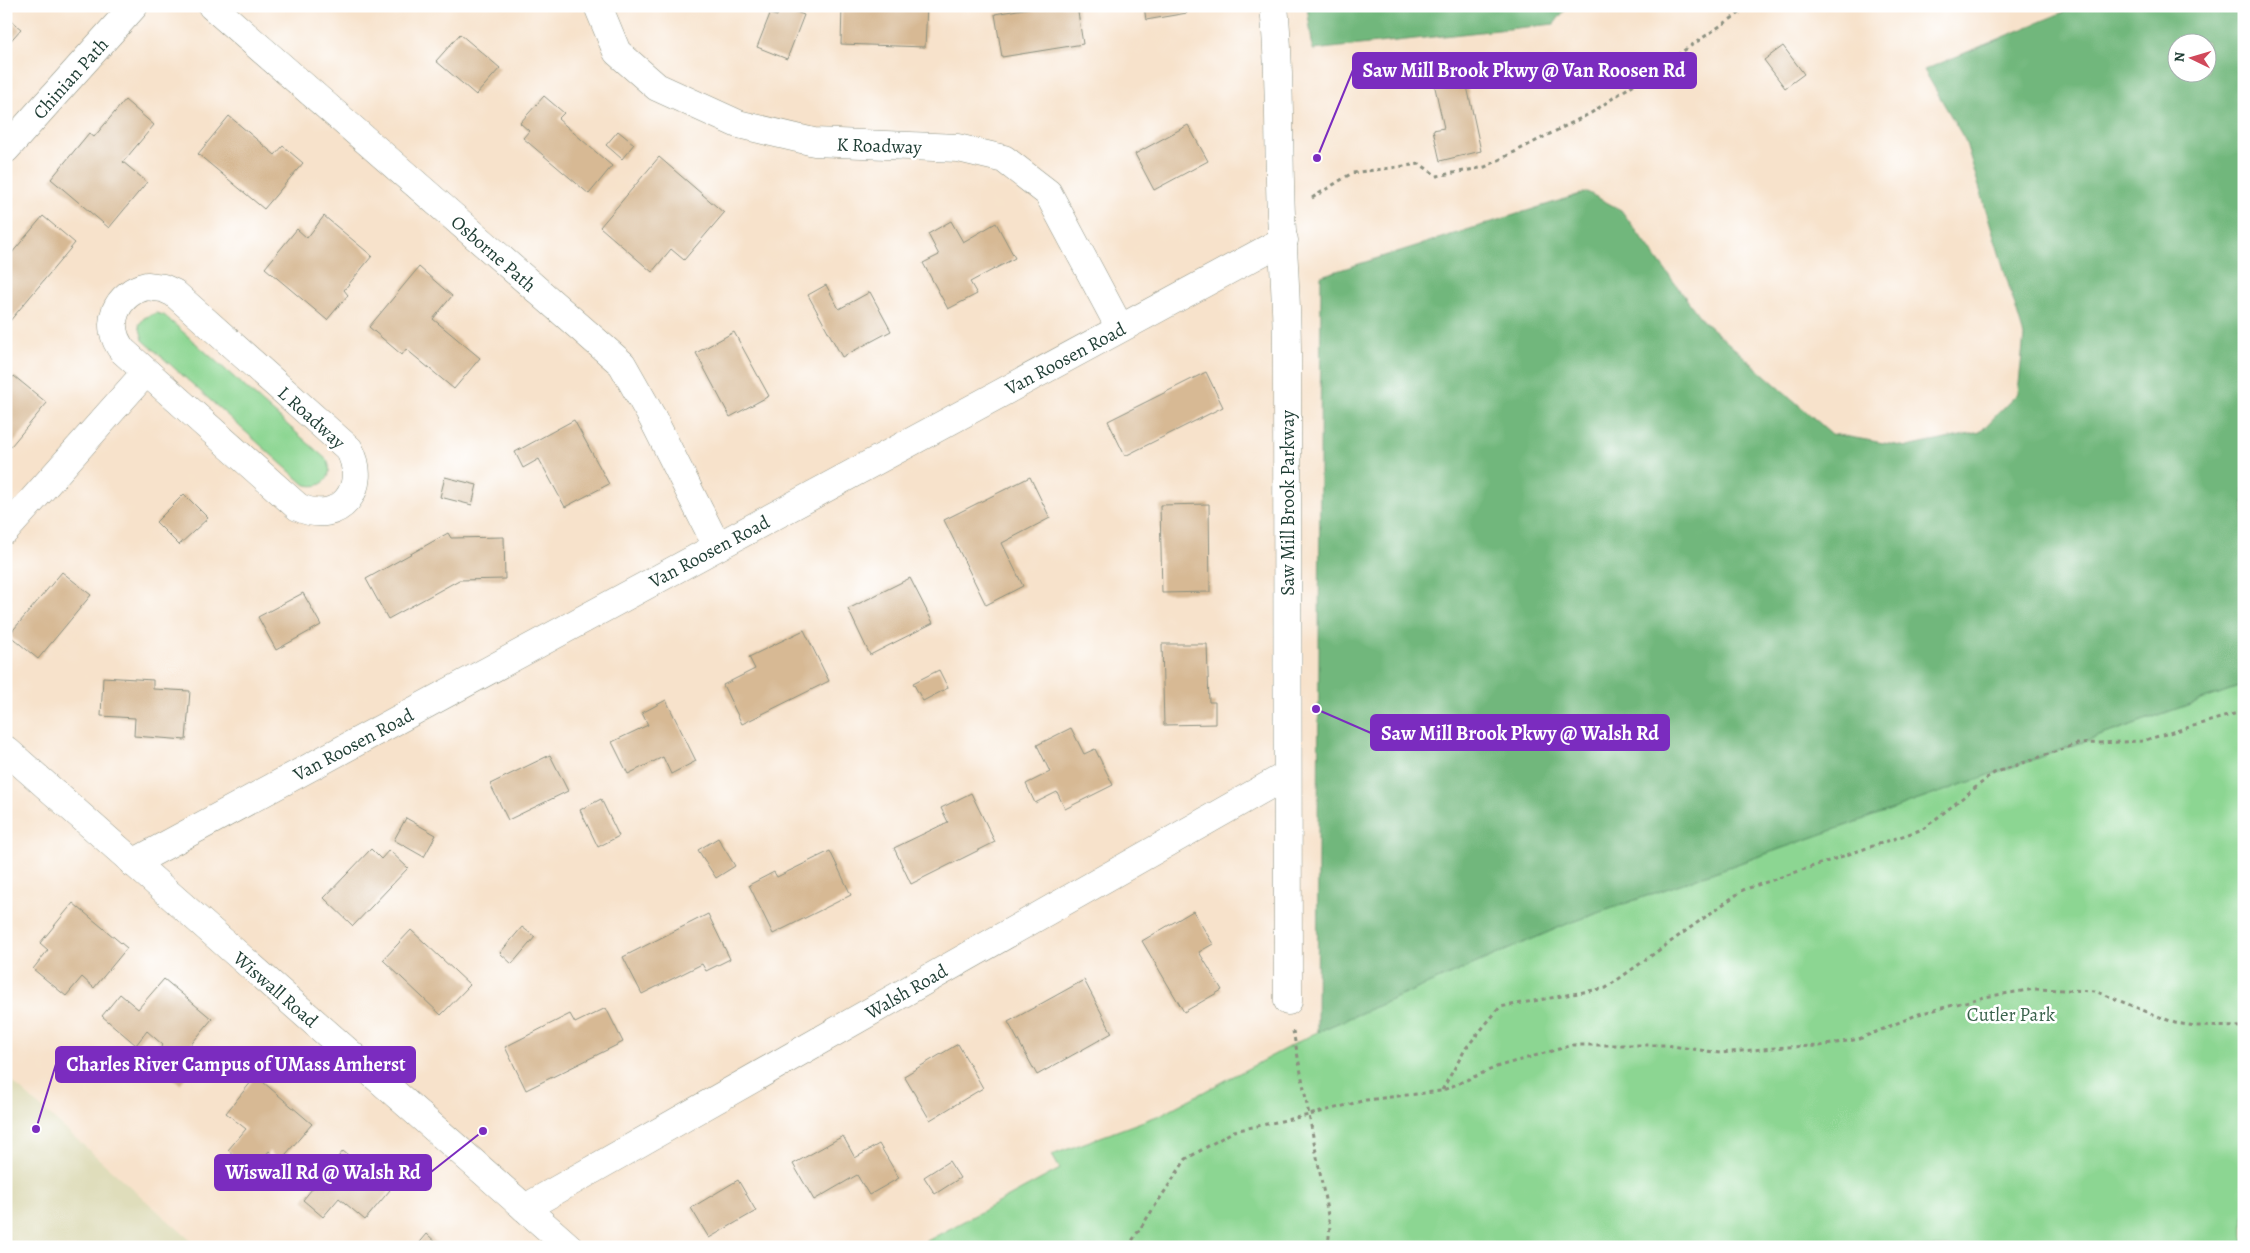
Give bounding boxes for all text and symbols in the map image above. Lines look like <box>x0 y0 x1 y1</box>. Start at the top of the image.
street label: Chinian Path <box>27 32 114 125</box>
north arrow <box>2168 32 2218 82</box>
text: N <box>2170 51 2189 63</box>
callout: Saw Mill Brook Pkwy @ Van Roosen Rd <box>1353 53 1696 88</box>
text: Saw Mill Brook Pkwy @ Van Roosen Rd <box>1363 57 1686 84</box>
street label: K Roadway <box>836 132 923 160</box>
street label: Osborne Path <box>445 209 542 298</box>
street label: Van Roosen Road <box>1000 316 1131 402</box>
street label: L Roadway <box>272 380 351 456</box>
street label: Saw Mill Brook Parkway <box>1275 410 1301 596</box>
street label: Van Roosen Road <box>644 509 775 595</box>
street label: Van Roosen Road <box>288 702 419 788</box>
callout: Saw Mill Brook Pkwy @ Walsh Rd <box>1371 715 1669 750</box>
text: Saw Mill Brook Pkwy @ Walsh Rd <box>1381 720 1659 747</box>
street label: Wiswall Road <box>227 945 324 1034</box>
street label: Walsh Road <box>860 958 953 1026</box>
park label: Cutler Park <box>1967 1002 2056 1028</box>
callout: Charles River Campus of UMass Amherst <box>56 1047 415 1082</box>
text: Charles River Campus of UMass Amherst <box>66 1051 406 1078</box>
callout: Wiswall Rd @ Walsh Rd <box>215 1155 431 1190</box>
text: Wiswall Rd @ Walsh Rd <box>224 1159 421 1186</box>

